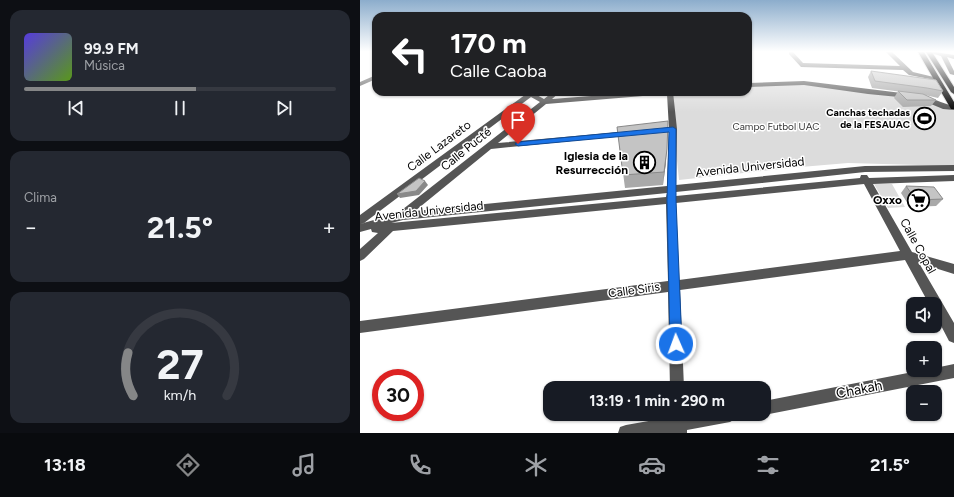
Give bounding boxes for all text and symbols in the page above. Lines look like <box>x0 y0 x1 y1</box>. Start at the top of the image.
text: 170 m <box>450 26 527 60</box>
icon: left <box>384 28 436 80</box>
text: 99.9 FM <box>84 40 139 58</box>
text: Música <box>84 58 125 73</box>
text: Calle Caoba <box>450 60 547 82</box>
icon: previous <box>65 97 87 119</box>
icon: pause <box>169 97 191 119</box>
icon: next <box>273 97 295 119</box>
pin <box>501 103 535 144</box>
sports icon: Canchas techadas de la FESAUAC <box>912 105 938 131</box>
place label: Canchas techadas de la FESAUAC <box>826 106 910 131</box>
icon: arrive <box>507 109 529 131</box>
street label: Calle Lazareto <box>404 118 474 174</box>
park label: Campo Futbol UAC <box>733 120 819 133</box>
street label: Calle Pucté <box>438 124 494 174</box>
place label: Iglesia de la Resurrección <box>555 149 628 177</box>
building icon: Iglesia de la Resurrección <box>631 150 657 176</box>
street label: Avenida Universidad <box>695 154 805 180</box>
supermarket icon: Oxxo <box>905 187 931 213</box>
text: Clima <box>24 190 57 205</box>
place label: Oxxo <box>873 193 902 207</box>
street label: Avenida Universidad <box>374 198 484 224</box>
text: 21.5° <box>147 209 213 246</box>
text: − <box>24 214 38 241</box>
text: + <box>322 214 336 241</box>
street label: Calle Copal <box>897 216 939 276</box>
street label: Calle Siris <box>607 279 661 301</box>
map controls <box>906 297 942 421</box>
button: sound <box>906 297 942 333</box>
position arrow <box>655 323 697 365</box>
text: 27 <box>156 338 204 388</box>
button: + <box>906 341 942 377</box>
speed limit sign: 30 <box>372 369 424 421</box>
street label: Chakah <box>835 377 884 402</box>
text: km/h <box>164 385 196 403</box>
button: − <box>906 385 942 421</box>
text: 13:19 · 1 min · 290 m <box>589 392 725 410</box>
icon: directions <box>174 451 202 479</box>
icon: music <box>290 451 318 479</box>
icon: phone <box>406 451 434 479</box>
icon: climate <box>522 451 550 479</box>
icon: car <box>638 451 666 479</box>
icon: filters <box>754 451 782 479</box>
text: 13:18 <box>44 454 86 476</box>
text: 21.5° <box>870 454 910 476</box>

